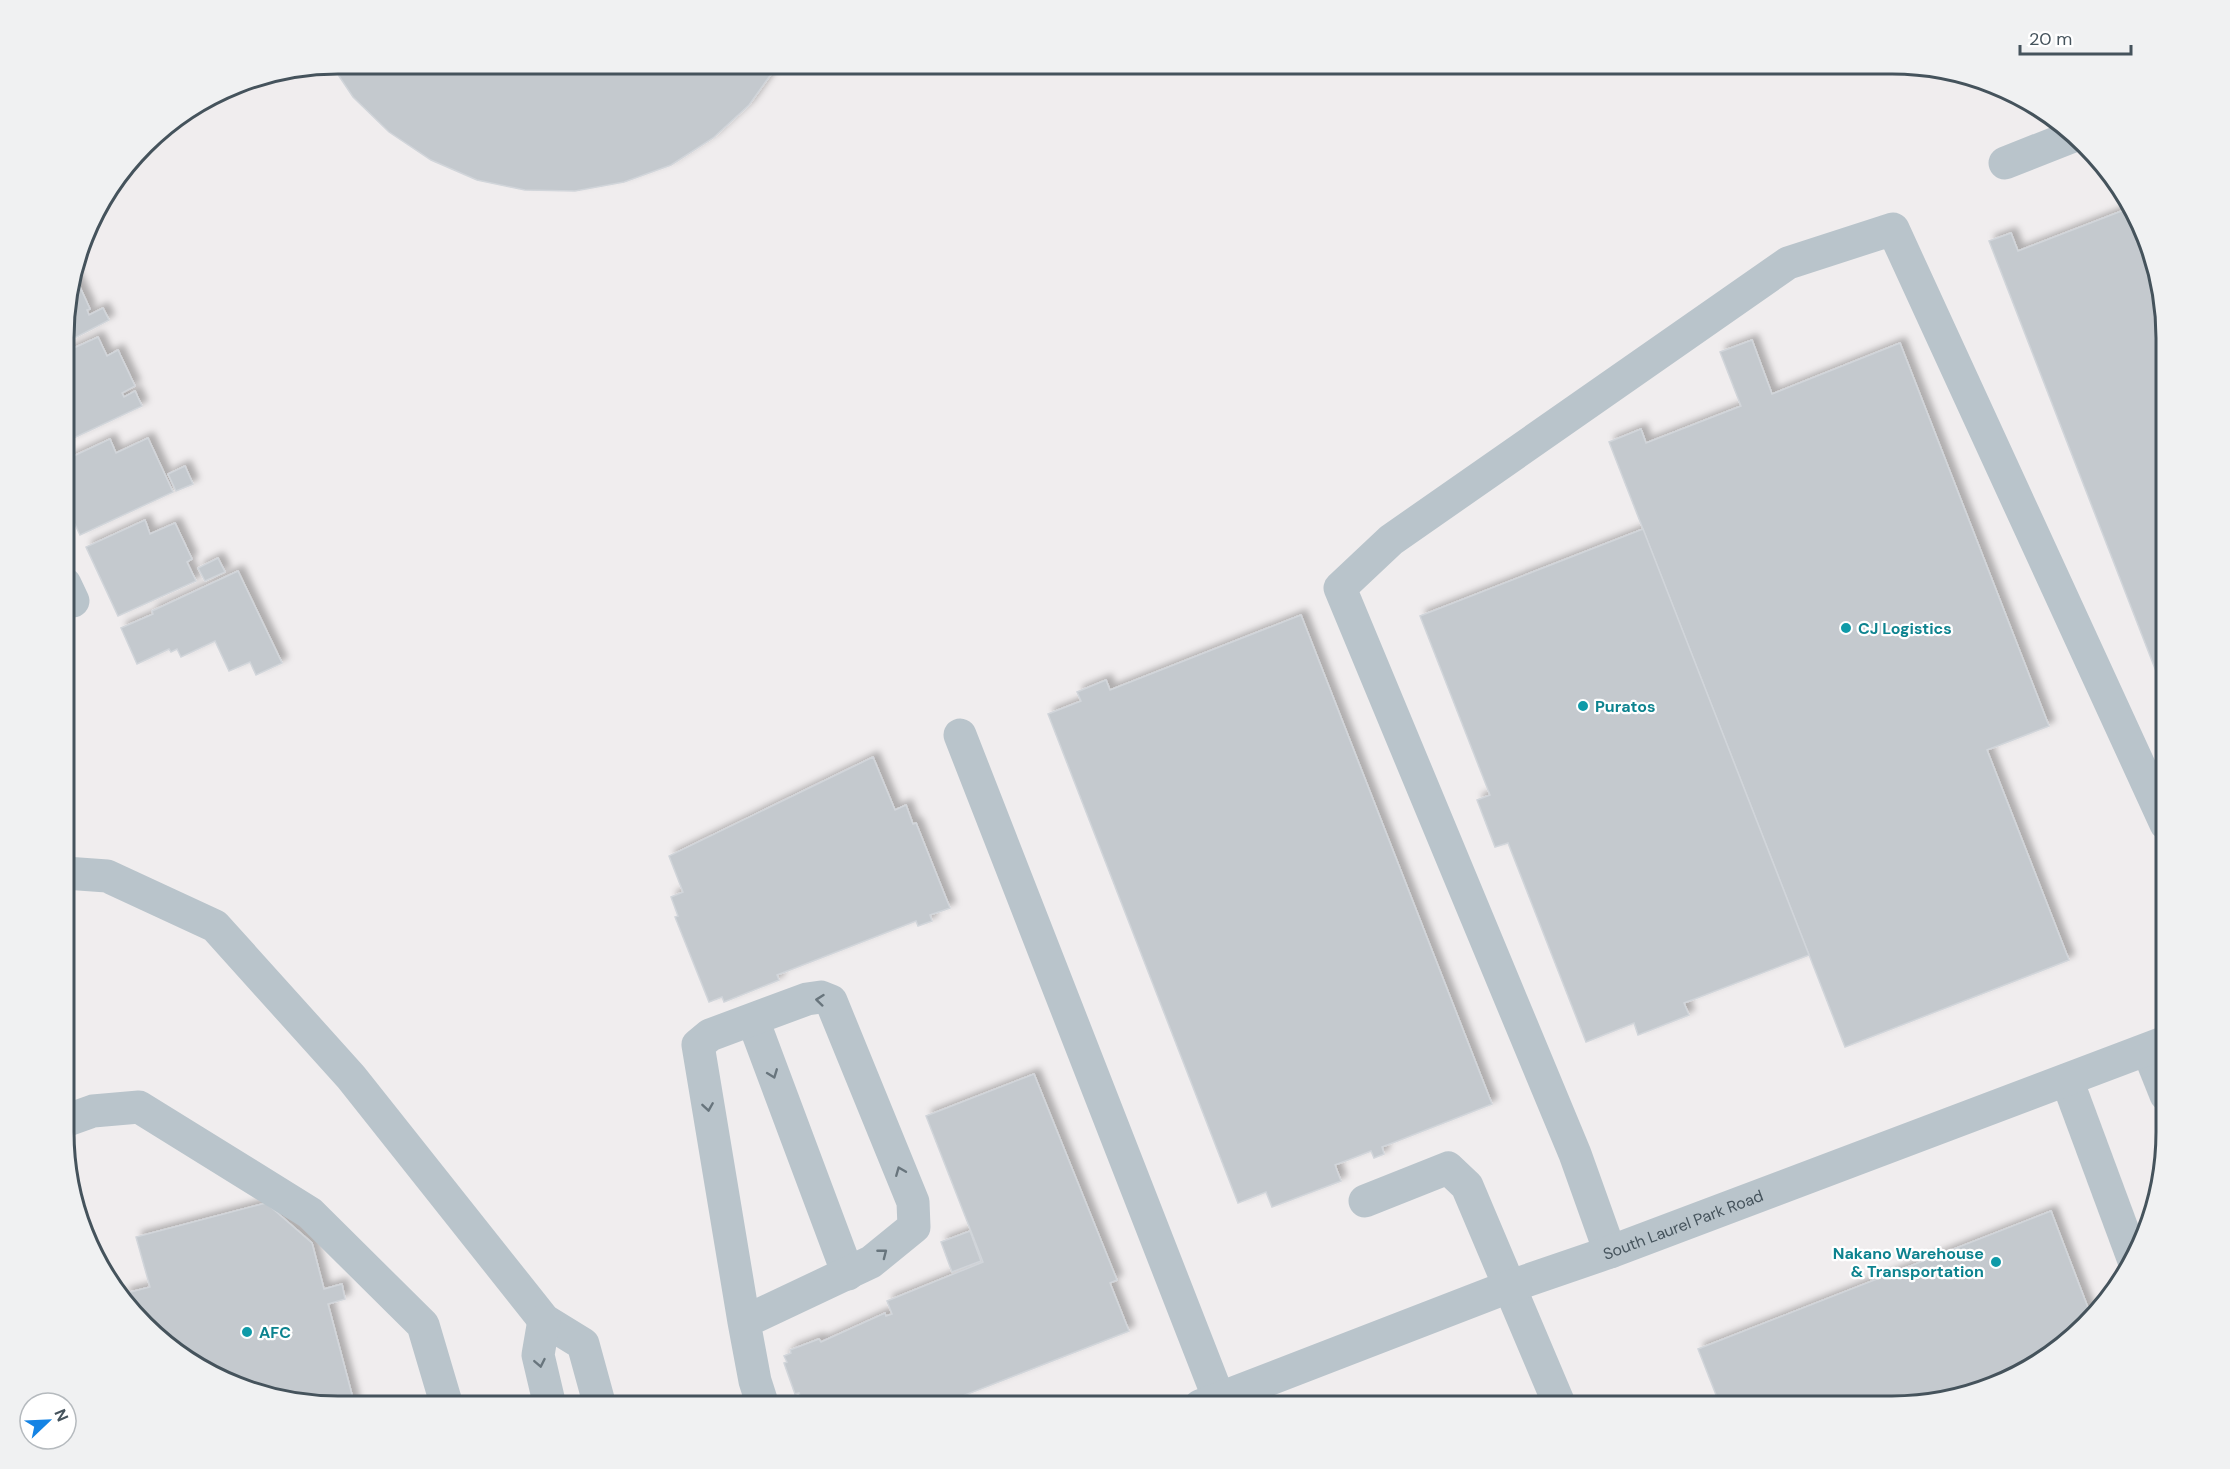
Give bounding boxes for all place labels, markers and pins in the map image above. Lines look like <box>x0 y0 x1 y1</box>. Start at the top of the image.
place label: CJ Logistics <box>1858 618 1952 639</box>
marker: CJ Logistics <box>1839 621 1853 635</box>
place label: Puratos <box>1595 696 1656 717</box>
marker: Puratos <box>1576 699 1590 713</box>
place label: Nakano Warehouse & Transportation <box>1833 1243 1984 1282</box>
marker: Nakano Warehouse & Transportation <box>1989 1255 2003 1269</box>
place label: AFC <box>259 1322 291 1343</box>
marker: AFC <box>240 1325 254 1339</box>

